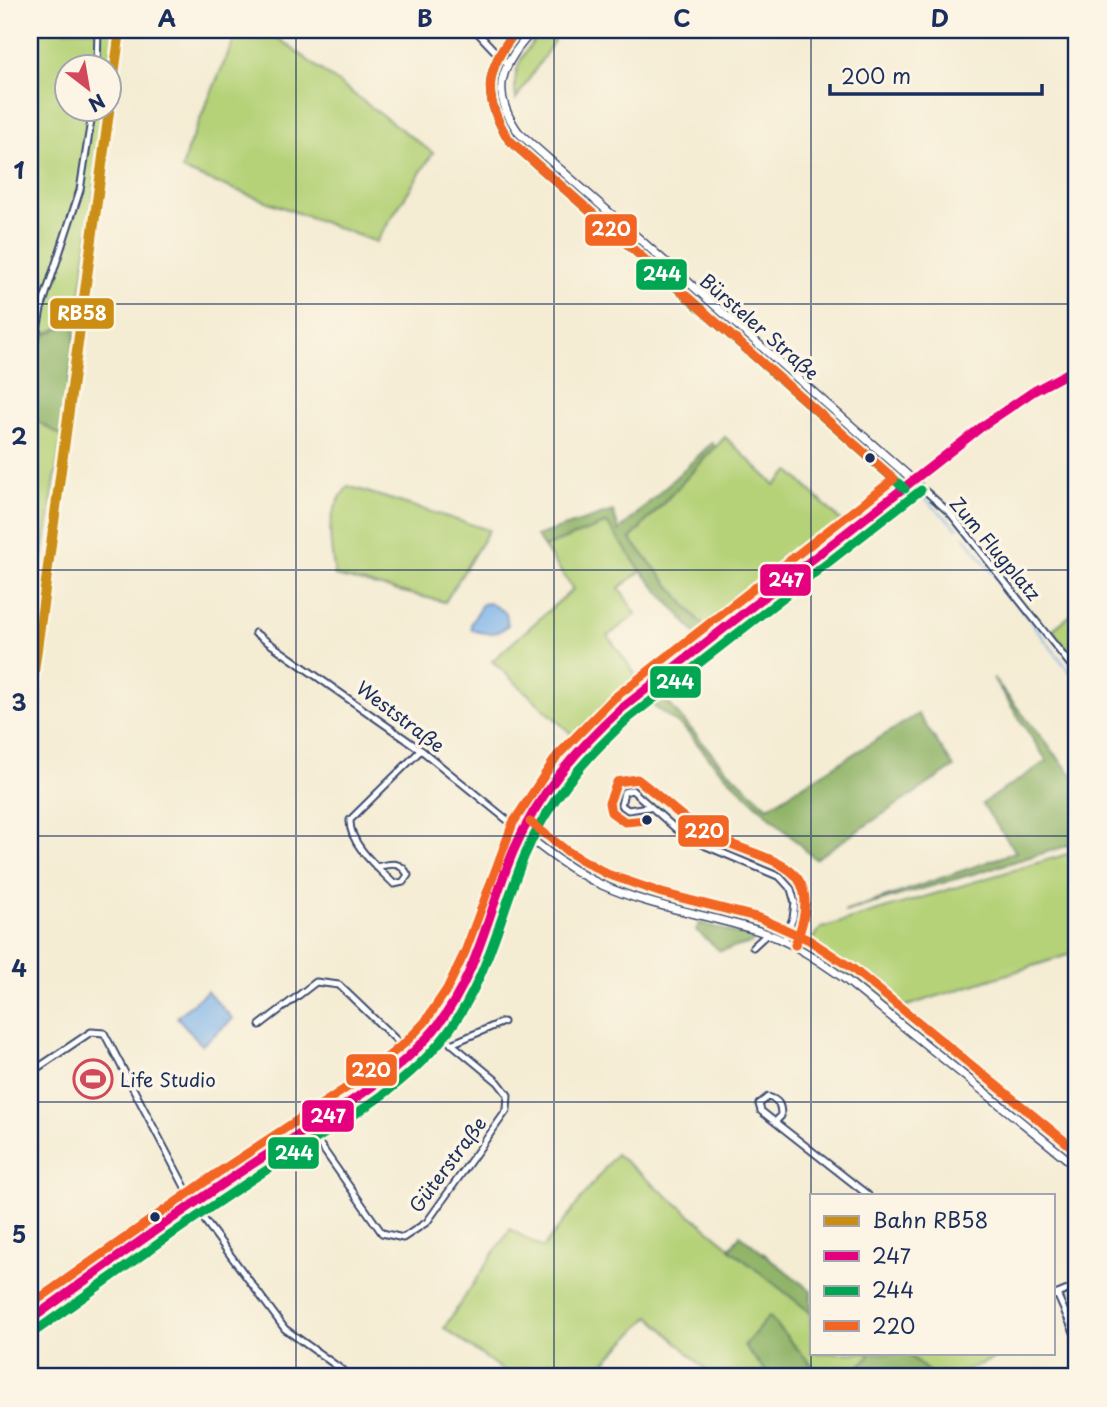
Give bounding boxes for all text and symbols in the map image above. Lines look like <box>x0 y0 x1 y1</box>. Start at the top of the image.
text: A <box>158 0 176 35</box>
text: B <box>417 0 433 35</box>
text: C <box>673 0 691 35</box>
text: D <box>931 0 949 35</box>
north arrow <box>52 52 122 122</box>
scale bar <box>830 52 1042 96</box>
text: 200 m <box>841 59 911 91</box>
text: N <box>84 88 111 119</box>
text: 1 <box>14 152 25 187</box>
line badge: 220 <box>584 213 638 247</box>
text: 220 <box>591 214 631 242</box>
line badge: 244 <box>635 258 688 291</box>
text: 244 <box>643 259 681 287</box>
street label: Bürsteler Straße <box>694 266 826 386</box>
line badge: RB58 <box>49 297 115 330</box>
text: RB58 <box>57 298 107 326</box>
text: 2 <box>11 418 27 453</box>
unlabelled marker <box>863 451 877 465</box>
street label: Zum Flugplatz <box>944 490 1048 606</box>
line badge: 247 <box>759 563 812 597</box>
text: 247 <box>768 565 804 593</box>
line badge: 244 <box>649 665 702 699</box>
text: 244 <box>656 667 694 695</box>
street label: Weststraße <box>351 673 451 759</box>
text: 3 <box>11 684 27 719</box>
unlabelled marker <box>640 813 654 827</box>
line badge: 220 <box>677 814 730 848</box>
text: 220 <box>684 816 724 844</box>
text: 4 <box>11 950 27 985</box>
line badge: 220 <box>345 1053 398 1087</box>
text: 220 <box>351 1055 391 1083</box>
sports icon: Life Studio <box>72 1058 114 1100</box>
place label: Life Studio <box>120 1065 216 1093</box>
line badge: 247 <box>301 1099 355 1133</box>
text: 247 <box>310 1101 346 1129</box>
street label: Güterstraße <box>402 1110 492 1218</box>
line badge: 244 <box>267 1136 320 1170</box>
text: 244 <box>275 1138 313 1166</box>
legend <box>810 1194 1054 1354</box>
text: Bahn RB58 <box>872 1203 988 1235</box>
unlabelled marker <box>148 1210 162 1224</box>
text: 5 <box>12 1216 26 1251</box>
text: 247 <box>872 1239 911 1271</box>
text: 244 <box>872 1273 914 1305</box>
text: 220 <box>872 1309 915 1341</box>

